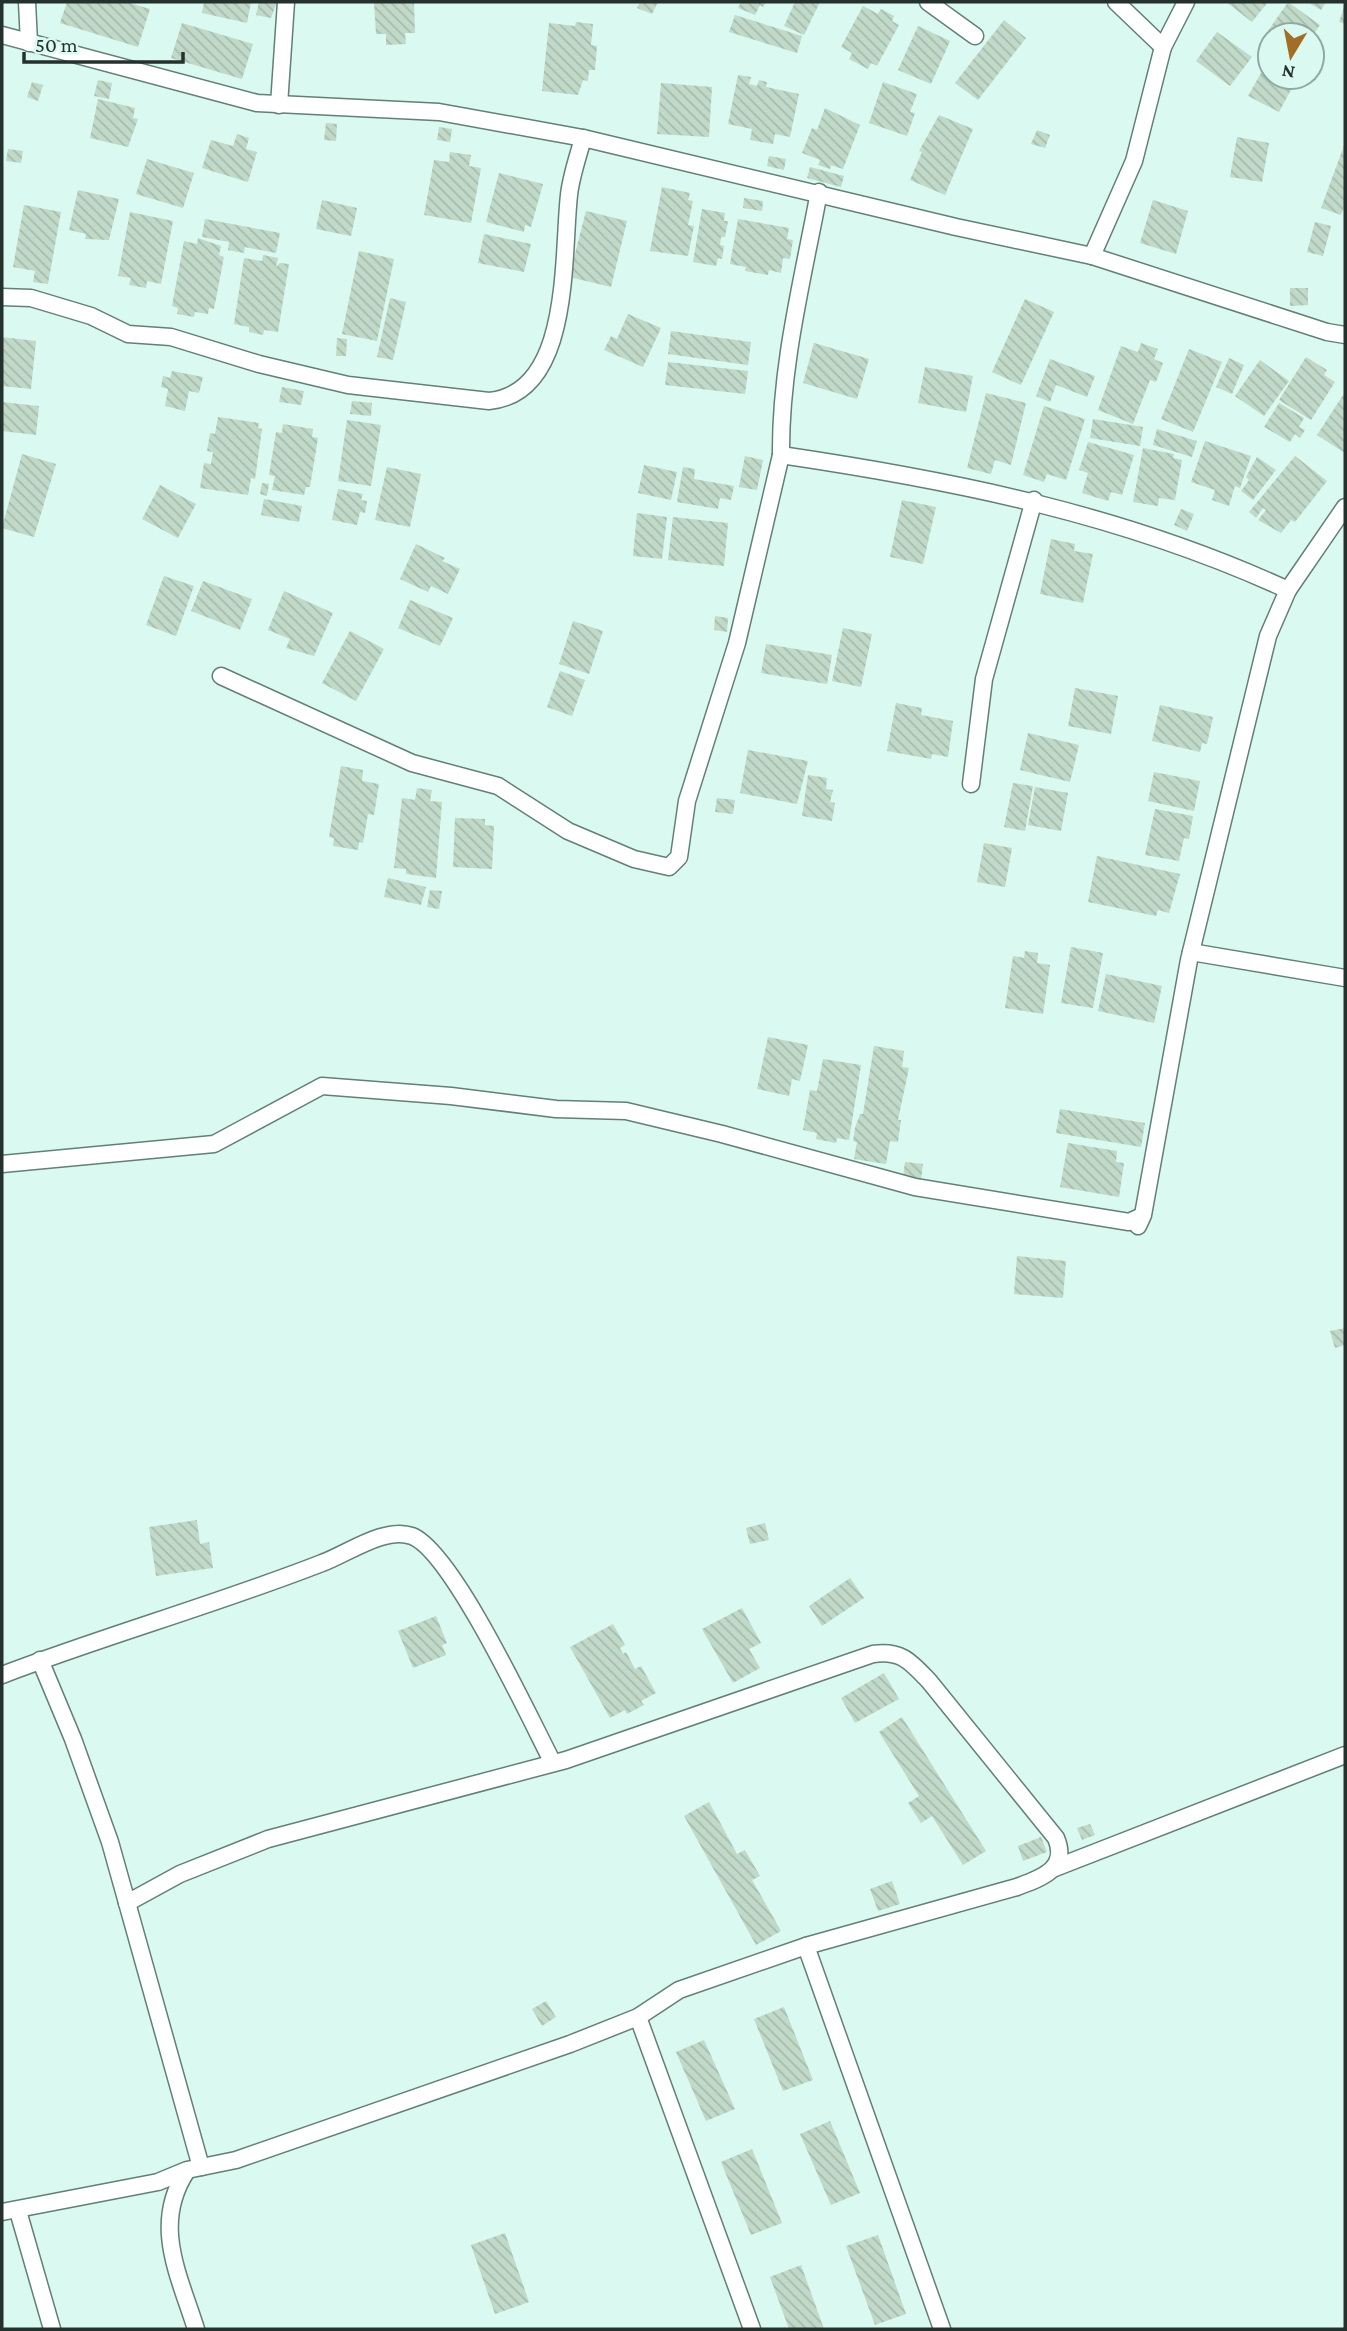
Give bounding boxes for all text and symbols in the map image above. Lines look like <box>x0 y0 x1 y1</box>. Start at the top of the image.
scale bar <box>24 21 184 65</box>
north arrow <box>1256 21 1326 91</box>
text: 50 m <box>35 33 78 57</box>
text: N <box>1280 61 1296 84</box>

